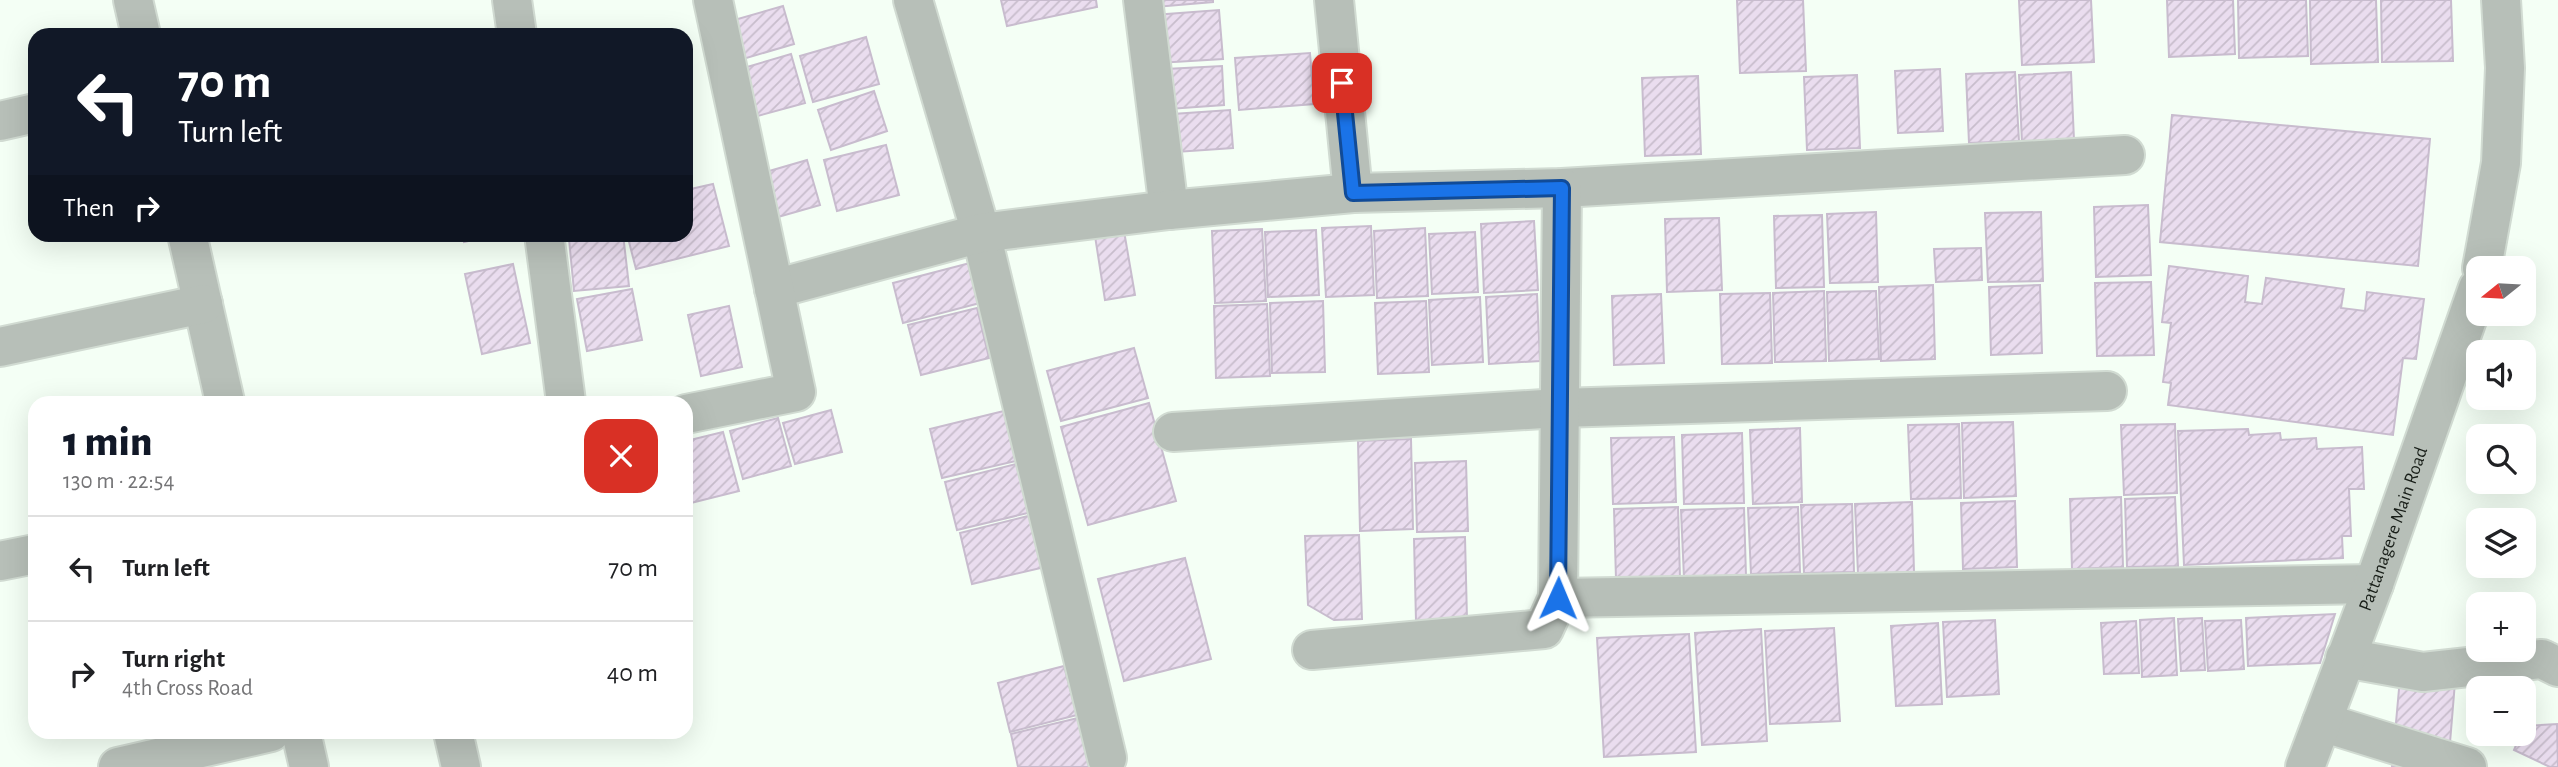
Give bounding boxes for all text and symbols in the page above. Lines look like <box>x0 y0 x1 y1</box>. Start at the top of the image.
pin <box>1312 53 1372 113</box>
icon: left <box>63 56 154 147</box>
text: 70 m <box>178 58 272 107</box>
icon: arrive <box>1323 64 1361 102</box>
text: Turn left <box>178 116 282 148</box>
icon: right <box>128 189 166 227</box>
text: Then <box>63 195 114 221</box>
north arrow <box>2466 256 2536 326</box>
map controls <box>2466 256 2536 746</box>
button: sound <box>2466 340 2536 410</box>
button: close <box>584 419 658 493</box>
text: 1 min <box>63 421 152 463</box>
button: search <box>2466 424 2536 494</box>
street label: Pattanagere Main Road <box>2355 444 2431 613</box>
text: 130 m · 22:54 <box>63 470 174 493</box>
button: layers <box>2466 508 2536 578</box>
icon: left <box>63 550 101 588</box>
text: Turn left <box>122 555 210 581</box>
text: 70 m <box>608 555 658 581</box>
position arrow <box>1521 561 1595 635</box>
button: + <box>2466 592 2536 662</box>
text: Turn right <box>122 646 225 672</box>
icon: right <box>63 655 101 693</box>
text: 40 m <box>607 660 658 686</box>
button: − <box>2466 676 2536 746</box>
text: 4th Cross Road <box>122 677 253 700</box>

